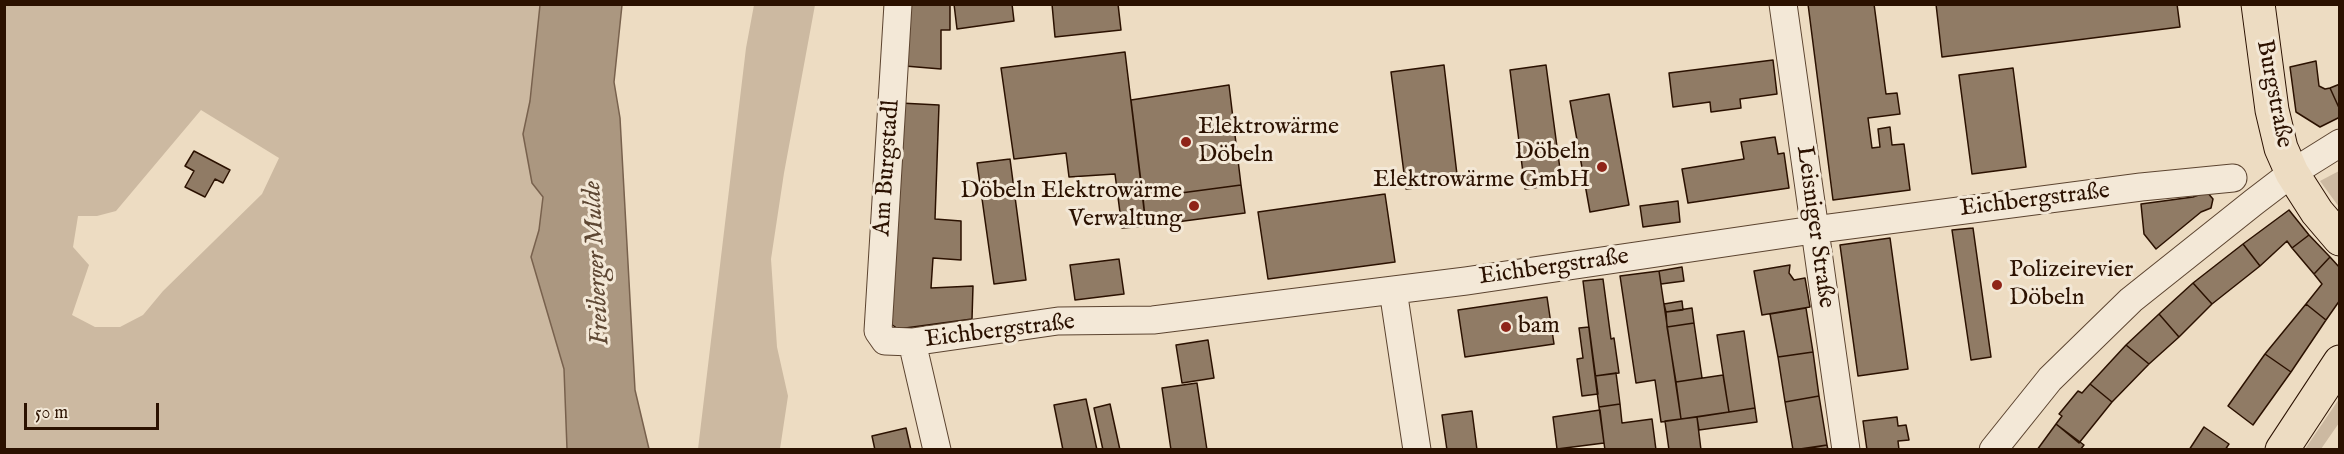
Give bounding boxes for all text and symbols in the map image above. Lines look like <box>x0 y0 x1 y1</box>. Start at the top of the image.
street label: Burgstraße <box>2248 38 2298 150</box>
street label: Am Burgstadl <box>869 99 907 237</box>
place label: Elektrowärme Döbeln <box>1198 114 1339 170</box>
marker: Elektrowärme Döbeln <box>1179 135 1193 149</box>
place label: Döbeln Elektrowärme GmbH <box>1373 139 1590 195</box>
street label: Leisniger Straße <box>1788 144 1840 310</box>
marker: Döbeln Elektrowärme GmbH <box>1595 160 1609 174</box>
place label: Döbeln Elektrowärme Verwaltung <box>960 178 1182 234</box>
street label: Eichbergstraße <box>1958 178 2112 224</box>
water label: Freiberger Mulde <box>578 180 618 346</box>
marker: Döbeln Elektrowärme Verwaltung <box>1187 199 1201 213</box>
street label: Eichbergstraße <box>1477 243 1631 293</box>
place label: Polizeirevier Döbeln <box>2009 257 2133 313</box>
marker: Polizeirevier Döbeln <box>1990 278 2004 292</box>
street label: Eichbergstraße <box>923 309 1077 355</box>
place label: bam <box>1518 313 1560 341</box>
marker: bam <box>1499 320 1513 334</box>
scale bar <box>27 391 162 429</box>
text: 50 m <box>35 402 68 425</box>

